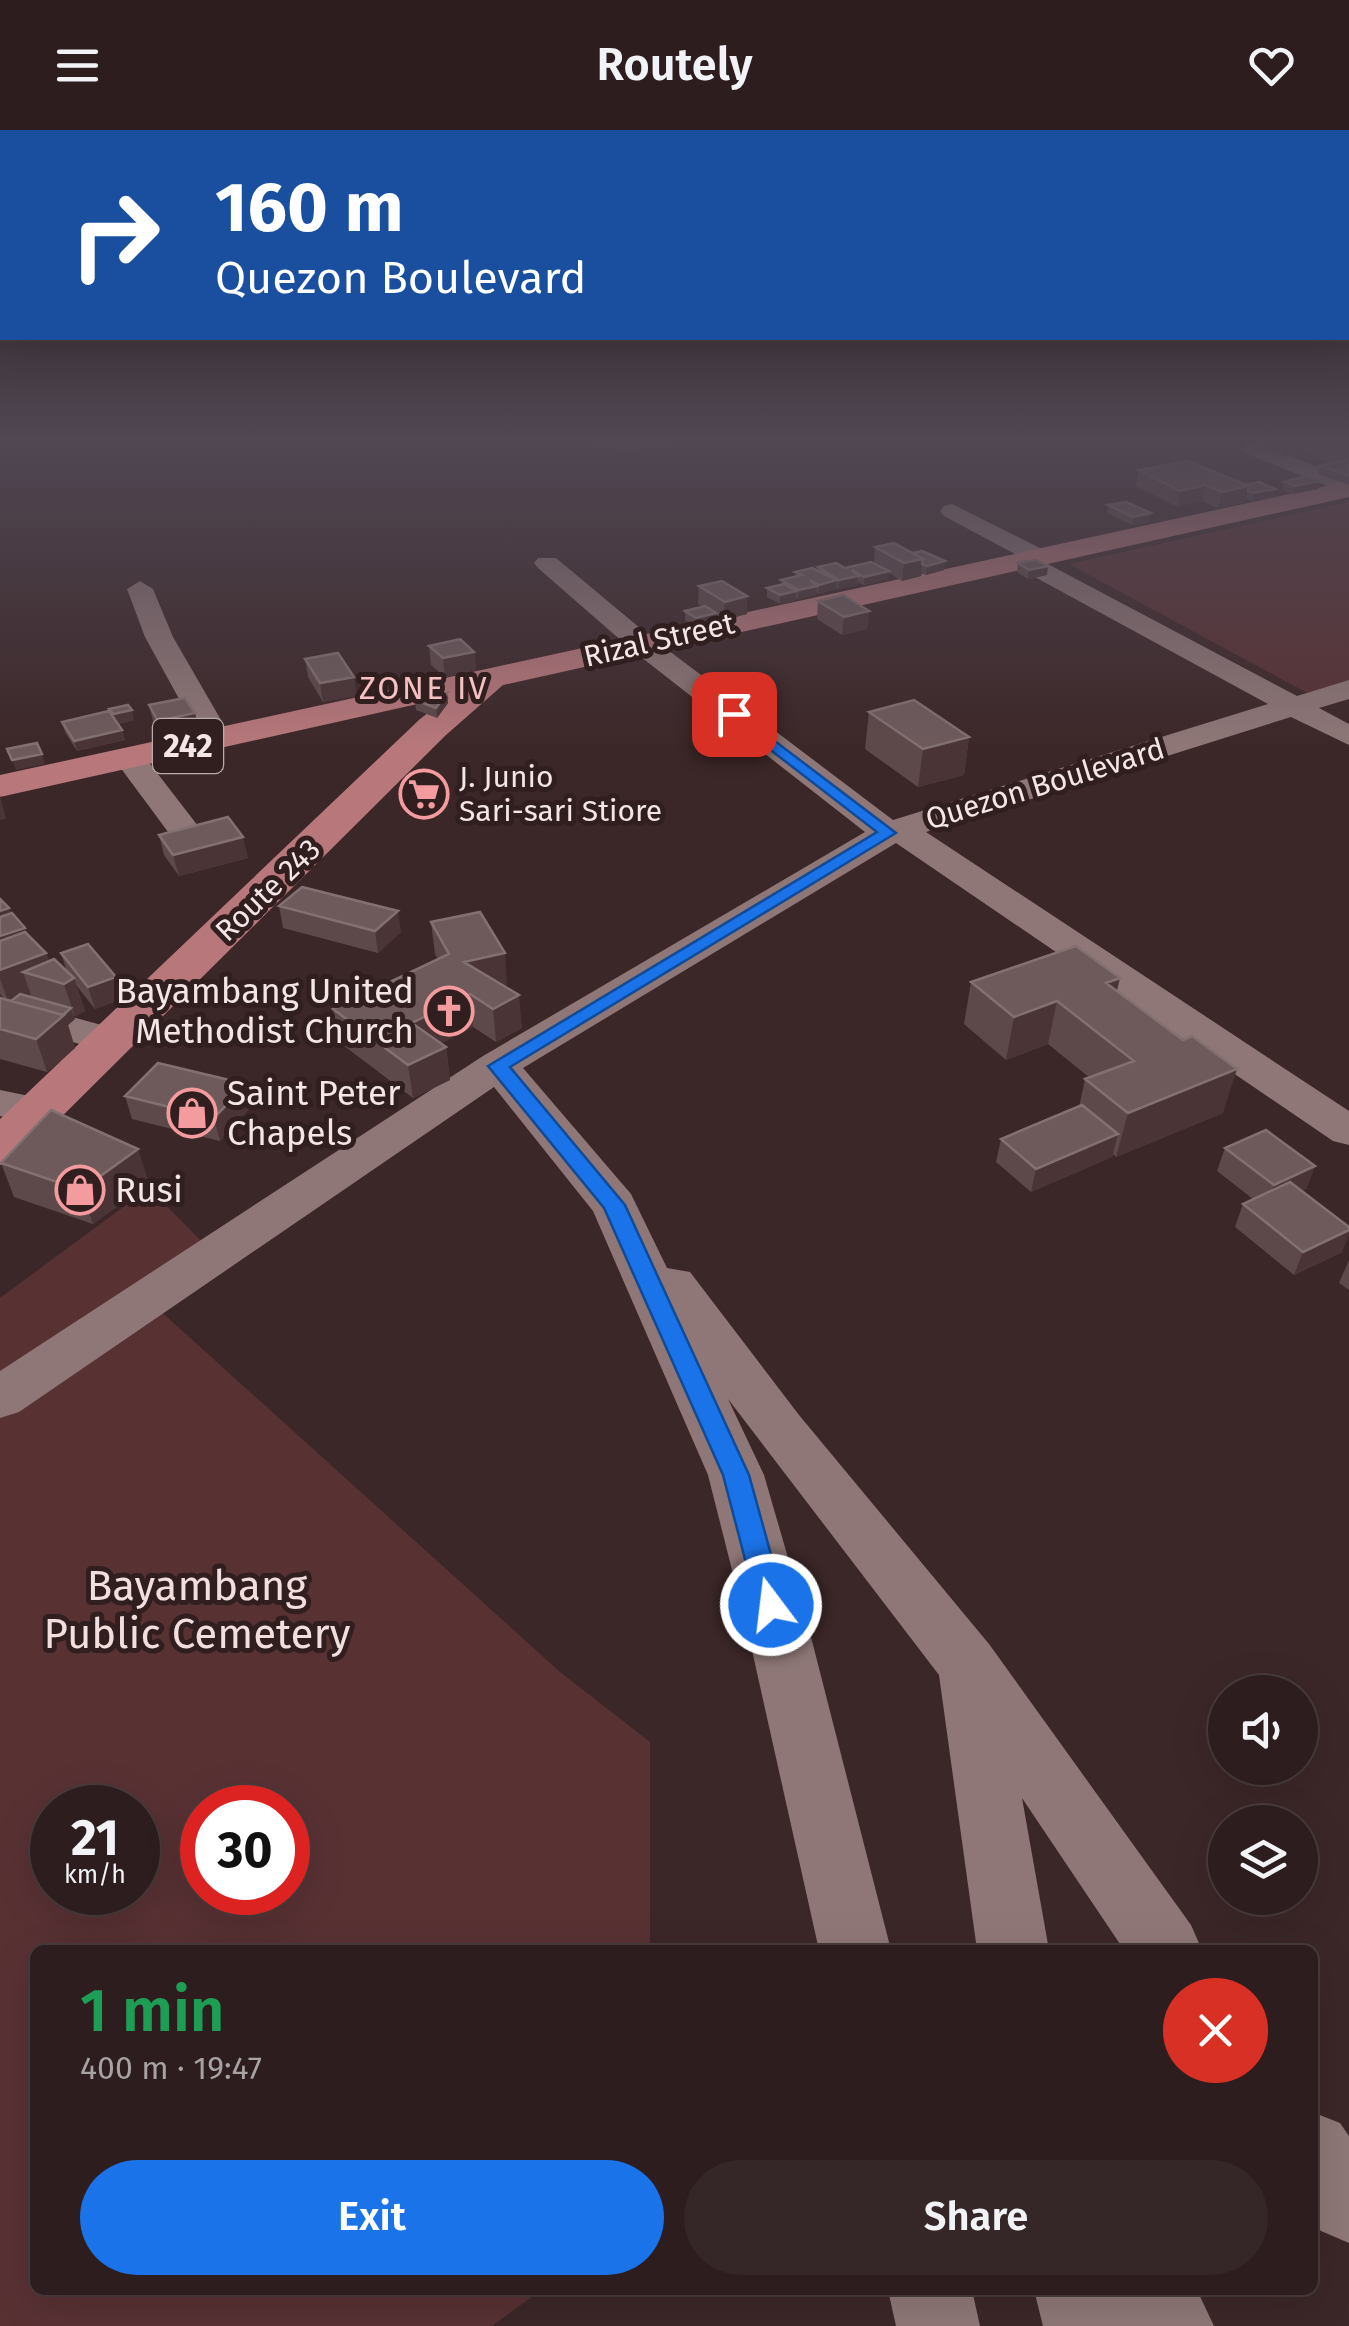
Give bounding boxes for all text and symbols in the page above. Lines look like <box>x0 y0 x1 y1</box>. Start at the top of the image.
icon: menu <box>50 38 105 93</box>
text: Routely <box>596 38 753 92</box>
icon: heart <box>1244 38 1299 93</box>
text: 160 m <box>215 166 404 250</box>
icon: right <box>50 170 180 300</box>
text: Quezon Boulevard <box>215 251 586 305</box>
street label: Rizal Street <box>580 605 738 675</box>
district label: ZONE IV <box>359 669 489 707</box>
pin <box>692 672 777 757</box>
icon: arrive <box>707 687 762 742</box>
road number: 242 <box>153 719 223 773</box>
street label: Quezon Boulevard <box>921 731 1169 837</box>
place label: J. Junio Sari-sari Stiore <box>459 759 662 829</box>
supermarket icon: J. Junio Sari-sari Stiore <box>398 768 450 820</box>
street label: Route 243 <box>208 831 328 949</box>
place label: Bayambang United Methodist Church <box>115 970 414 1052</box>
church icon: Bayambang United Methodist Church <box>423 985 475 1037</box>
place label: Saint Peter Chapels <box>227 1072 401 1154</box>
shop icon: Saint Peter Chapels <box>166 1087 218 1139</box>
shop icon: Rusi <box>54 1164 106 1216</box>
place label: Rusi <box>115 1169 183 1211</box>
position arrow <box>719 1553 823 1657</box>
park label: Bayambang Public Cemetery <box>44 1561 351 1659</box>
map controls <box>1208 1675 1318 1915</box>
button: sound <box>1208 1675 1318 1785</box>
speed limit sign: 30 <box>180 1785 310 1915</box>
button: layers <box>1208 1805 1318 1915</box>
text: 21 <box>71 1808 119 1868</box>
text: km/h <box>64 1860 126 1890</box>
text: 1 min <box>80 1975 225 2047</box>
button: close <box>1163 1978 1268 2083</box>
text: 400 m · 19:47 <box>80 2049 262 2087</box>
button: Exit <box>80 2160 664 2275</box>
button: Share <box>684 2160 1268 2275</box>

